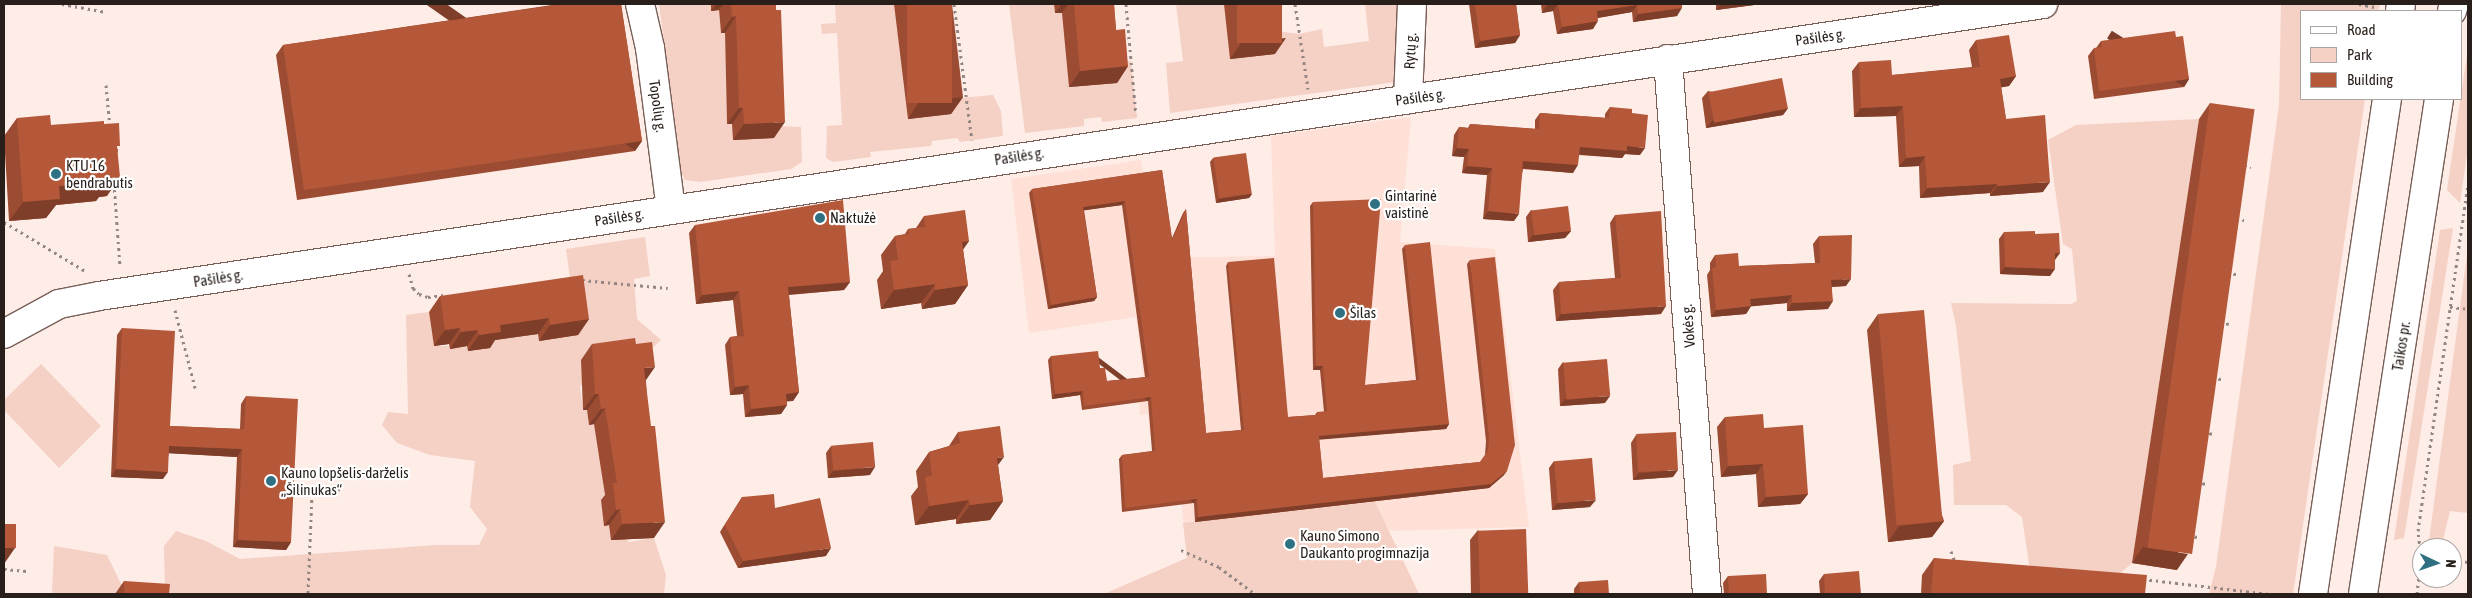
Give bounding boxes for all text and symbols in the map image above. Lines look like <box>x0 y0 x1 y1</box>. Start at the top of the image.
legend <box>2300 10 2462 100</box>
text: Road <box>2347 21 2376 38</box>
street label: Pašilės g. <box>1794 25 1846 49</box>
street label: Rytų g. <box>1400 32 1420 70</box>
text: Park <box>2347 46 2372 63</box>
text: Building <box>2347 71 2393 88</box>
street label: Topolių g. <box>645 79 671 133</box>
street label: Pašilės g. <box>1394 85 1446 109</box>
street label: Pašilės g. <box>993 143 1045 169</box>
place label: KTU 16 bendrabutis <box>66 156 133 191</box>
marker: KTU 16 bendrabutis <box>50 168 62 180</box>
place label: Gintarinė vaistinė <box>1385 186 1437 221</box>
marker: Gintarinė vaistinė <box>1369 198 1381 210</box>
street label: Pašilės g. <box>593 204 645 230</box>
place label: Naktužė <box>830 209 876 227</box>
marker: Naktužė <box>814 212 826 224</box>
street label: Pašilės g. <box>192 265 244 291</box>
place label: Šilas <box>1350 304 1376 322</box>
street label: Vokės g. <box>1678 304 1698 348</box>
marker: Šilas <box>1334 307 1346 319</box>
street label: Taikos pr. <box>2388 320 2414 372</box>
place label: Kauno lopšelis-darželis „Šilinukas“ <box>281 463 408 498</box>
marker: Kauno lopšelis-darželis „Šilinukas“ <box>265 475 277 487</box>
place label: Kauno Simono Daukanto progimnazija <box>1300 526 1430 561</box>
marker: Kauno Simono Daukanto progimnazija <box>1284 538 1296 550</box>
north arrow <box>2412 538 2462 588</box>
text: N <box>2443 559 2459 568</box>

